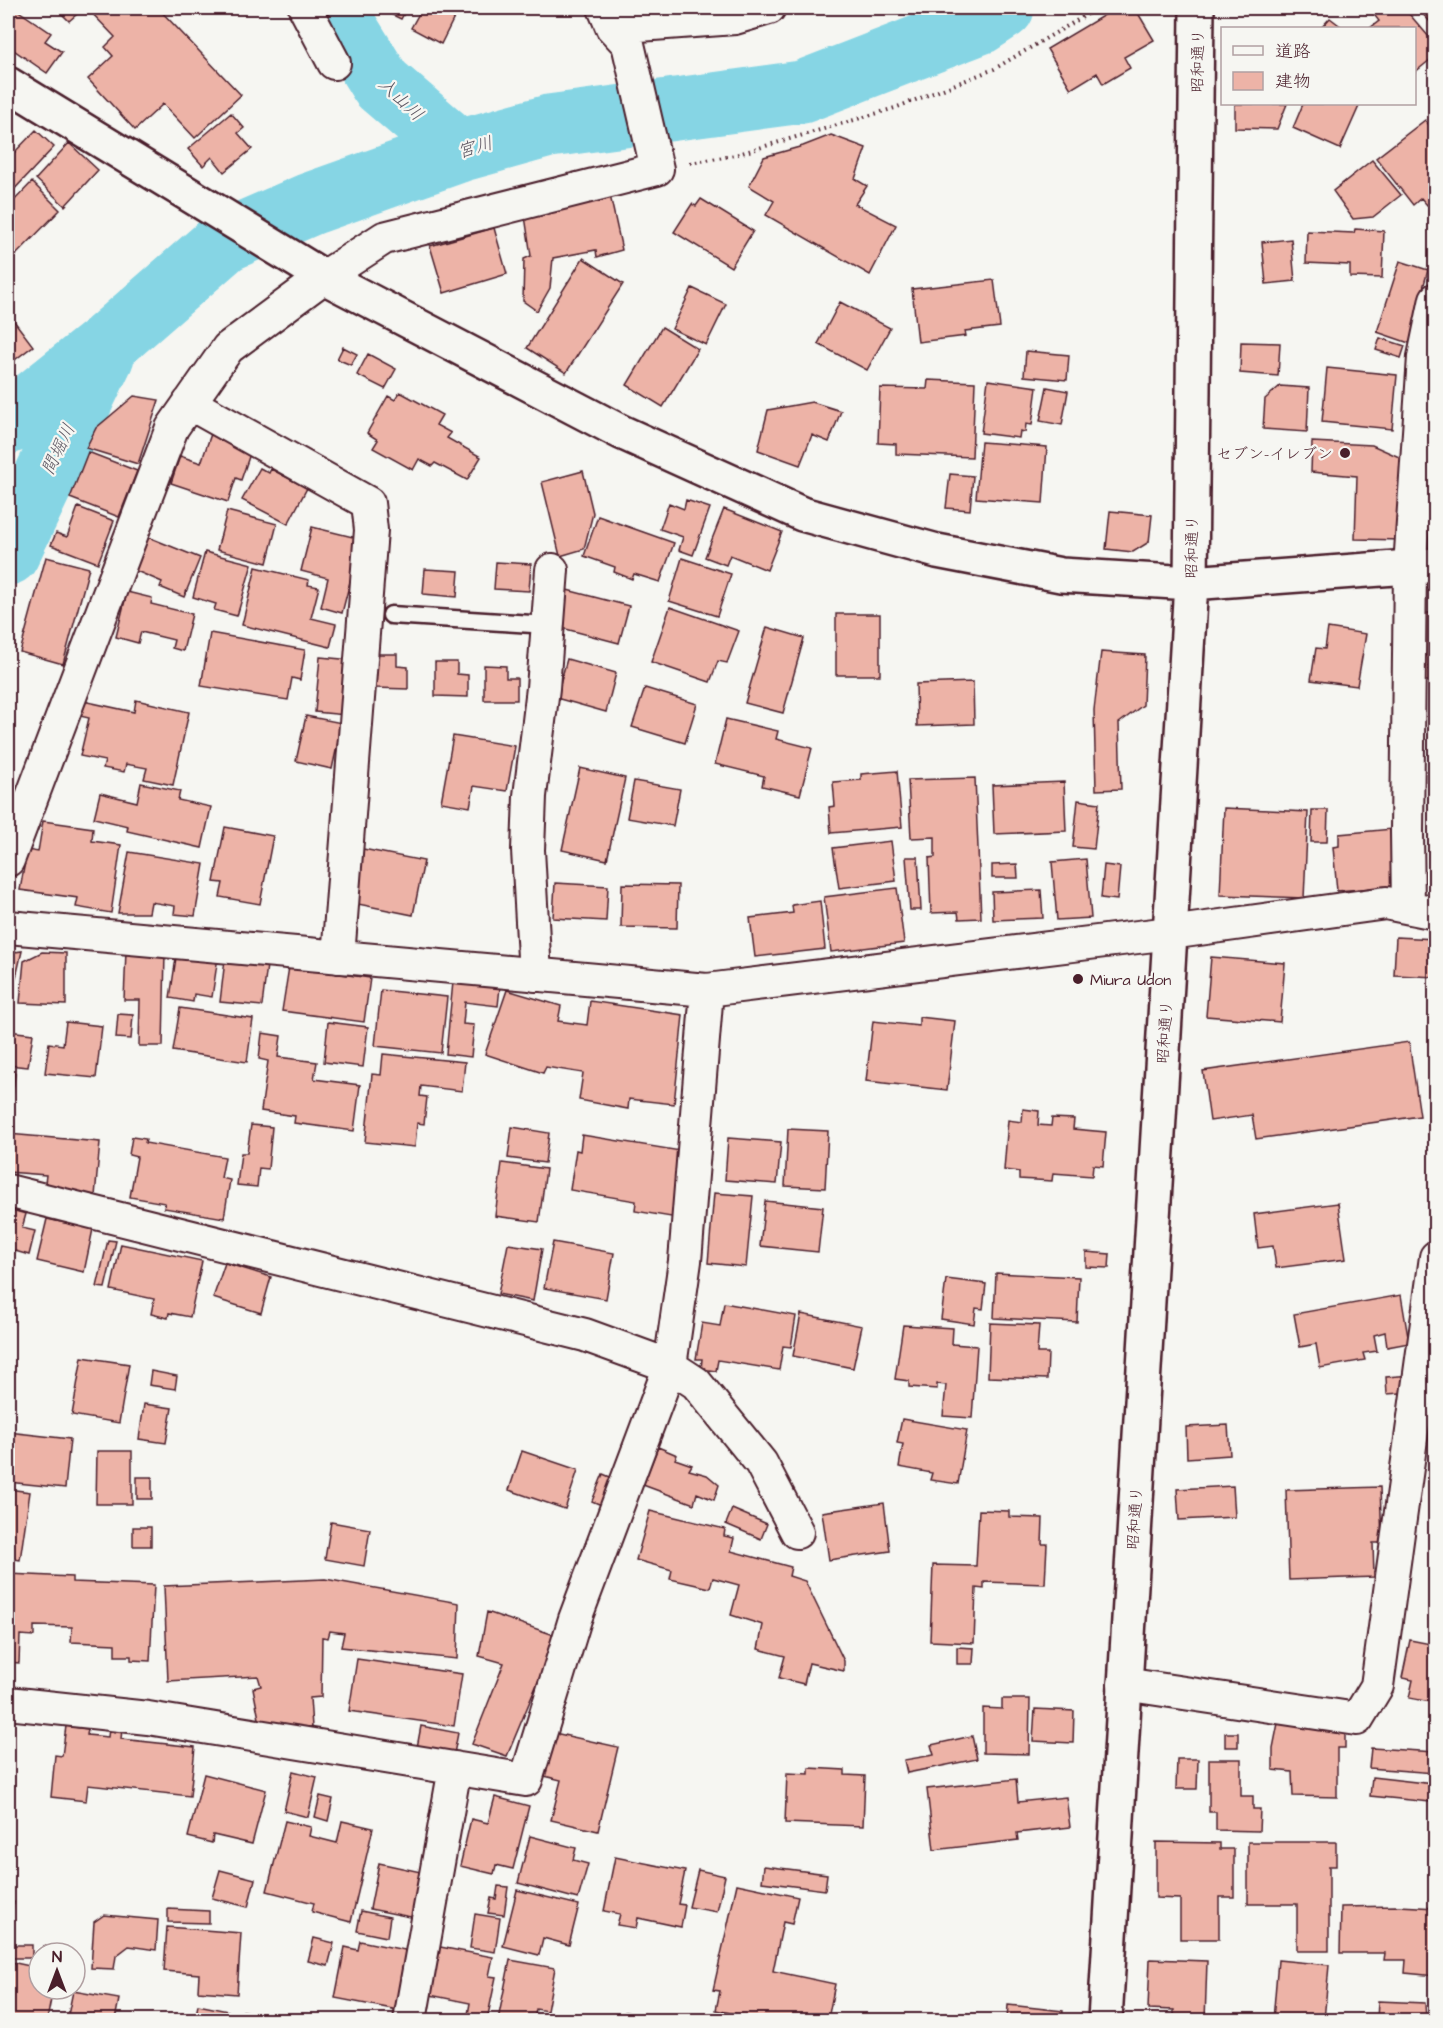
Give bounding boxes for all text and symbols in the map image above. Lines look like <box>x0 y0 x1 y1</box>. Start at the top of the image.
legend <box>1221 27 1416 105</box>
street label: 昭和通り <box>1186 29 1210 93</box>
text: 道路 <box>1275 39 1311 64</box>
text: 建物 <box>1275 69 1311 94</box>
water label: 入山川 <box>372 72 429 127</box>
water label: 宮川 <box>454 131 496 164</box>
water label: 間堀川 <box>35 419 82 479</box>
place label: セブン-イレブン <box>1216 443 1333 465</box>
marker: セブン-イレブン <box>1338 446 1352 460</box>
street label: 昭和通り <box>1180 515 1204 579</box>
place label: Miura Udon <box>1090 969 1171 991</box>
marker: Miura Udon <box>1071 972 1085 986</box>
street label: 昭和通り <box>1152 999 1178 1065</box>
street label: 昭和通り <box>1122 1485 1148 1551</box>
north arrow <box>27 1941 87 2001</box>
text: N <box>52 1946 62 1968</box>

